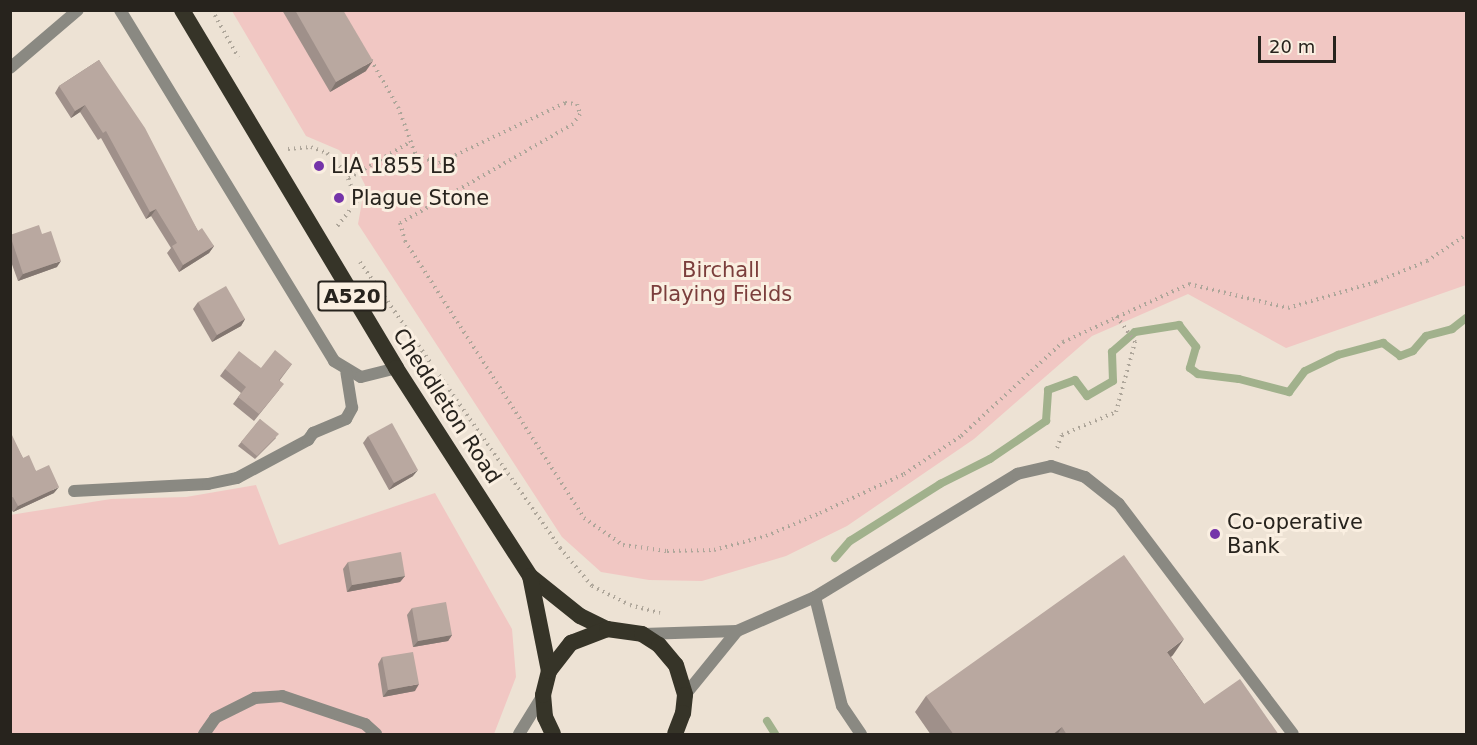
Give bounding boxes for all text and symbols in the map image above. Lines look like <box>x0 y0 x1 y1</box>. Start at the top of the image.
scale bar <box>1261 24 1339 62</box>
text: 20 m <box>1269 36 1315 57</box>
place label: LIA 1855 LB <box>331 153 456 179</box>
marker: LIA 1855 LB <box>312 159 326 173</box>
place label: Plague Stone <box>351 185 489 211</box>
marker: Plague Stone <box>332 191 346 205</box>
park label: Birchall Playing Fields <box>650 257 792 307</box>
road number: A520 <box>316 279 388 313</box>
street label: Cheddleton Road <box>387 324 507 488</box>
place label: Co-operative Bank <box>1227 509 1363 559</box>
marker: Co-operative Bank <box>1208 527 1222 541</box>

